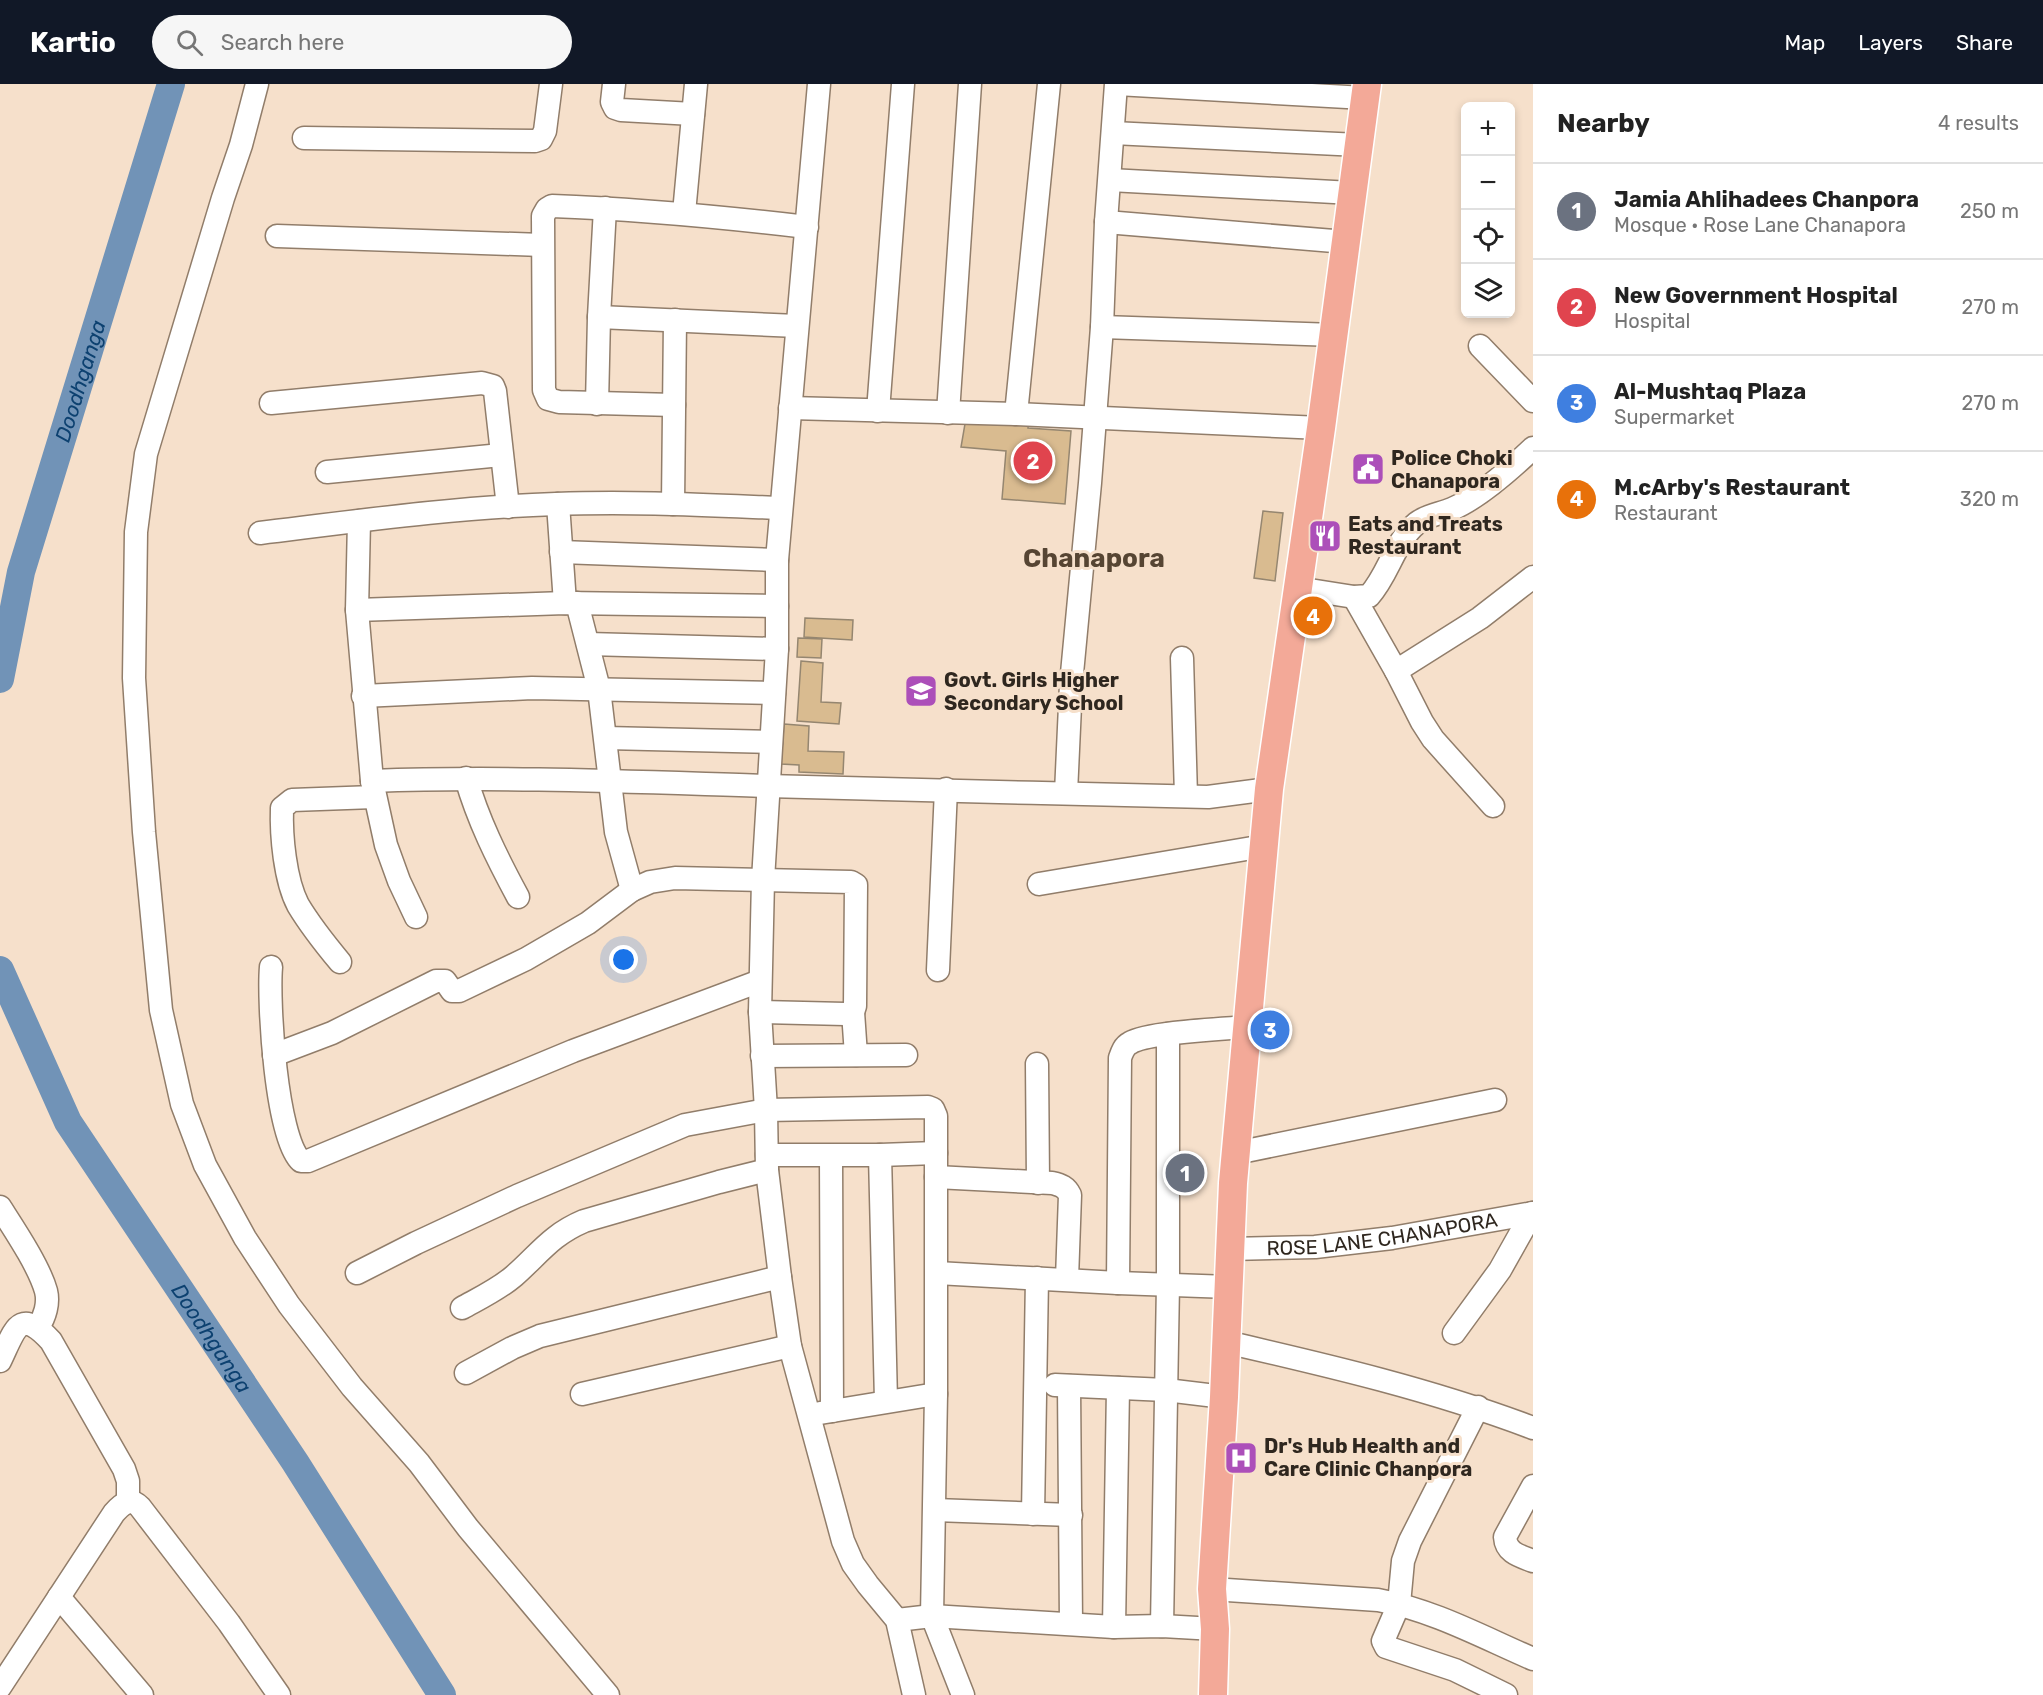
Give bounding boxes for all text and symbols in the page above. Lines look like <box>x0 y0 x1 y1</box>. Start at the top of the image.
search box <box>152 15 572 69</box>
text: Kartio <box>30 26 116 59</box>
icon: search <box>173 26 206 59</box>
text: Search here <box>221 29 344 56</box>
text: Map <box>1784 30 1825 55</box>
text: Layers <box>1858 30 1923 55</box>
text: Share <box>1956 30 2013 55</box>
map controls <box>1461 102 1515 318</box>
button: + <box>1461 102 1515 156</box>
text: Nearby <box>1557 108 1650 139</box>
text: 4 results <box>1938 111 2019 135</box>
button: − <box>1461 156 1515 210</box>
text: Jamia Ahlihadees Chanpora <box>1614 186 1919 213</box>
text: 1 <box>1572 199 1581 223</box>
text: 250 m <box>1960 199 2019 223</box>
button: locate <box>1461 210 1515 264</box>
text: Mosque · Rose Lane Chanapora <box>1614 213 1906 237</box>
button: layers <box>1461 264 1515 318</box>
text: New Government Hospital <box>1614 282 1898 309</box>
text: 2 <box>1570 295 1583 319</box>
text: 270 m <box>1962 295 2019 319</box>
text: Hospital <box>1614 309 1690 333</box>
water label: Doodhganga <box>49 317 110 445</box>
text: Al-Mushtaq Plaza <box>1614 378 1806 405</box>
text: 3 <box>1570 391 1583 415</box>
text: 270 m <box>1962 391 2019 415</box>
text: Supermarket <box>1614 405 1734 429</box>
pin: 2 <box>1014 438 1052 484</box>
place label: Police Choki Chanapora <box>1391 446 1513 493</box>
public building icon: Police Choki Chanapora <box>1350 451 1386 487</box>
text: M.cArby's Restaurant <box>1614 474 1850 501</box>
text: 4 <box>1570 487 1583 511</box>
text: 320 m <box>1960 487 2019 511</box>
text: Restaurant <box>1614 501 1718 525</box>
place label: Eats and Treats Restaurant <box>1348 512 1503 559</box>
restaurant icon: Eats and Treats Restaurant <box>1307 518 1343 554</box>
district label: Chanapora <box>1023 543 1165 574</box>
pin: 4 <box>1294 594 1332 638</box>
place label: Govt. Girls Higher Secondary School <box>944 668 1123 715</box>
school or university icon: Govt. Girls Higher Secondary School <box>903 673 939 709</box>
your location <box>609 945 638 974</box>
pin: 3 <box>1250 1008 1290 1052</box>
pin: 1 <box>1166 1150 1204 1196</box>
street label: ROSE LANE CHANAPORA <box>1266 1208 1499 1260</box>
water label: Doodhganga <box>167 1278 258 1397</box>
place label: Dr's Hub Health and Care Clinic Chanpora <box>1264 1434 1472 1481</box>
hospital icon: Dr's Hub Health and Care Clinic Chanpora <box>1223 1440 1259 1476</box>

